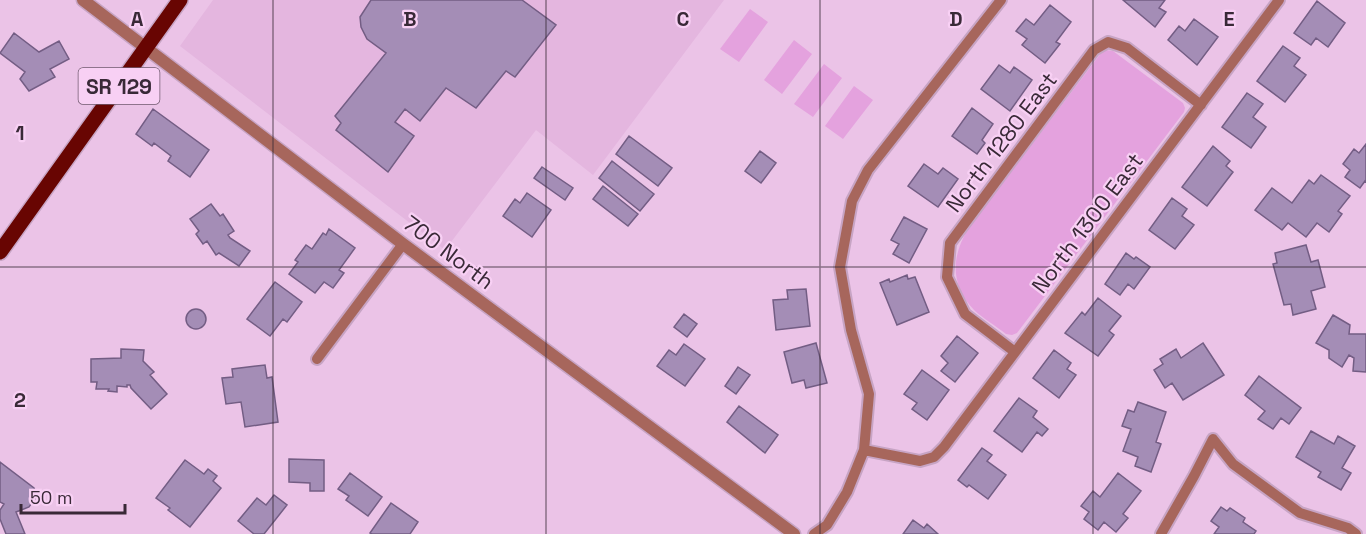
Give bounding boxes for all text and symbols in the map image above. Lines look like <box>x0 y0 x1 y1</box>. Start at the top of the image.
text: A <box>131 6 144 32</box>
text: B <box>403 6 417 32</box>
text: C <box>677 6 690 32</box>
text: D <box>949 6 963 32</box>
text: E <box>1223 6 1235 32</box>
street label: North 1280 East <box>939 66 1063 218</box>
road number: SR 129 <box>78 68 160 104</box>
text: 1 <box>15 120 25 146</box>
street label: North 1300 East <box>1025 147 1149 299</box>
street label: 700 North <box>398 209 500 295</box>
text: 2 <box>14 387 26 413</box>
scale bar <box>21 477 124 515</box>
text: 50 m <box>30 486 72 509</box>

